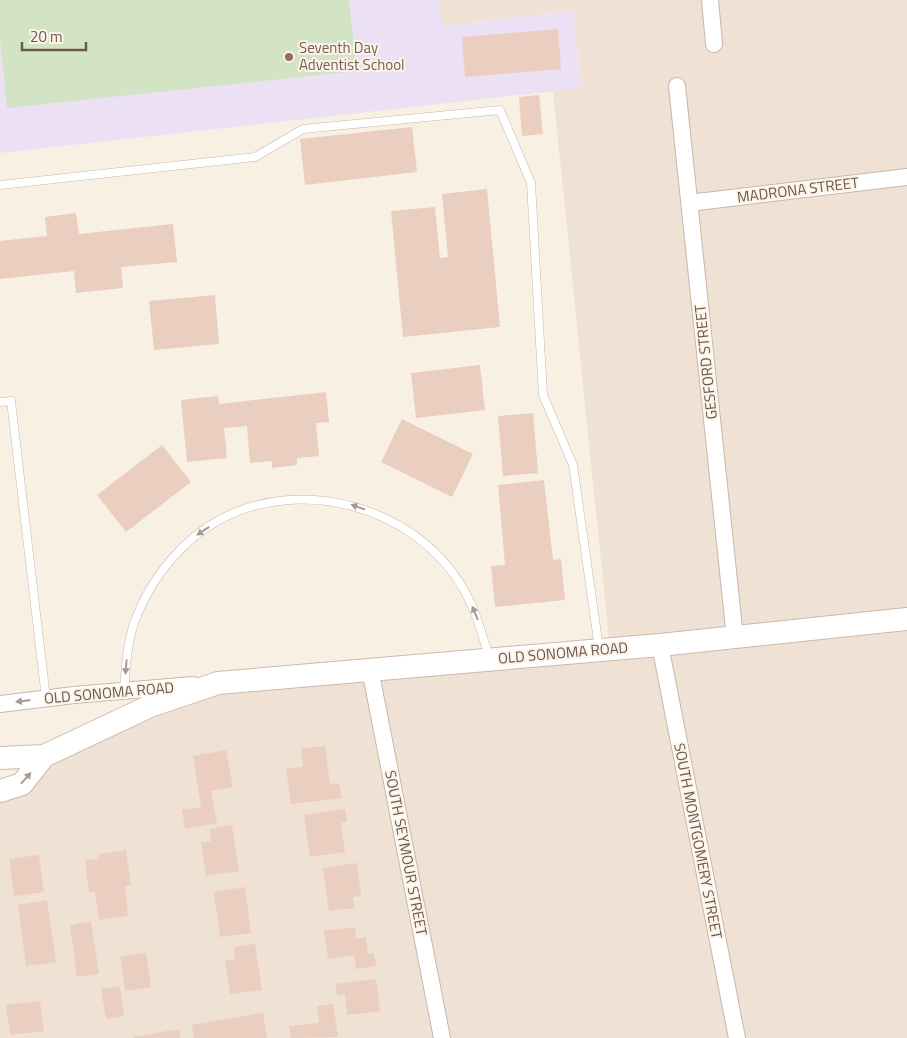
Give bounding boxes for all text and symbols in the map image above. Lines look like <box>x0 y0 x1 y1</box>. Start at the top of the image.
scale bar <box>22 20 86 52</box>
text: 20 m <box>30 25 63 48</box>
place label: Seventh Day Adventist School <box>299 36 405 76</box>
marker: Seventh Day Adventist School <box>283 51 295 63</box>
street label: MADRONA STREET <box>736 171 860 208</box>
street label: GESFORD STREET <box>688 303 723 421</box>
one-way arrow <box>351 503 366 511</box>
one-way arrow <box>197 526 210 535</box>
one-way arrow <box>470 606 478 620</box>
street label: OLD SONOMA ROAD <box>497 635 629 670</box>
one-way arrow <box>122 659 130 675</box>
street label: OLD SONOMA ROAD <box>43 675 175 710</box>
one-way arrow <box>15 697 31 705</box>
street label: SOUTH MONTGOMERY STREET <box>668 741 729 941</box>
street label: SOUTH SEYMOUR STREET <box>379 768 434 938</box>
one-way arrow <box>20 772 31 785</box>

